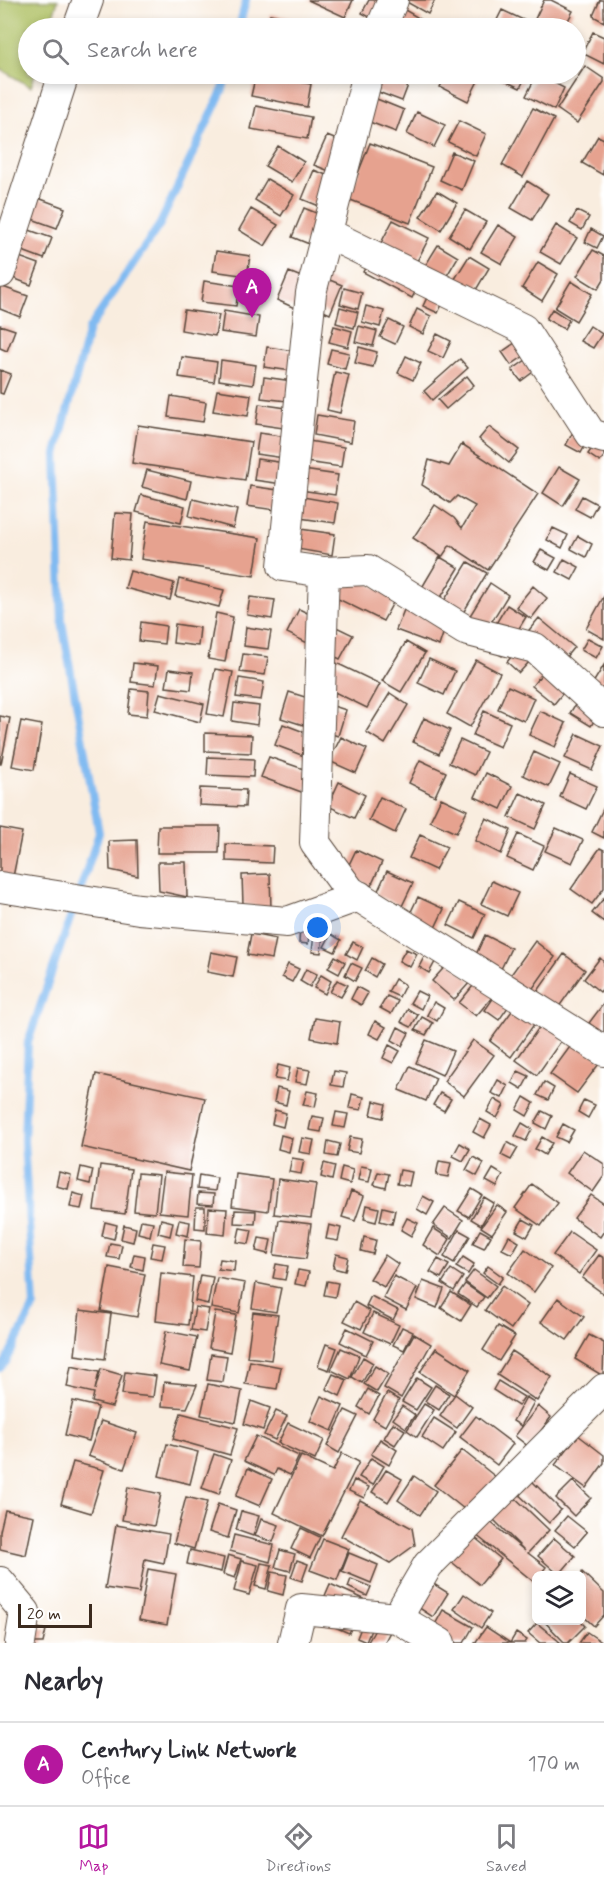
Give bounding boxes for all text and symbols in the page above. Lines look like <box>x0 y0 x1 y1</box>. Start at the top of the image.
search box <box>18 18 586 84</box>
icon: search <box>39 35 72 68</box>
text: Search here <box>87 37 198 65</box>
pin: A <box>232 268 272 318</box>
your location <box>303 913 332 942</box>
map controls <box>532 1571 586 1625</box>
button: layers <box>532 1571 586 1625</box>
scale bar <box>18 1601 92 1628</box>
text: 20 m <box>27 1604 61 1625</box>
text: Nearby <box>24 1665 103 1699</box>
text: Century Link Network <box>81 1737 297 1765</box>
text: A <box>37 1751 50 1778</box>
text: 170 m <box>528 1751 580 1778</box>
text: Office <box>81 1765 131 1792</box>
tab: Map <box>77 1820 110 1877</box>
tab: Directions <box>265 1820 331 1877</box>
tab: Saved <box>486 1820 527 1877</box>

